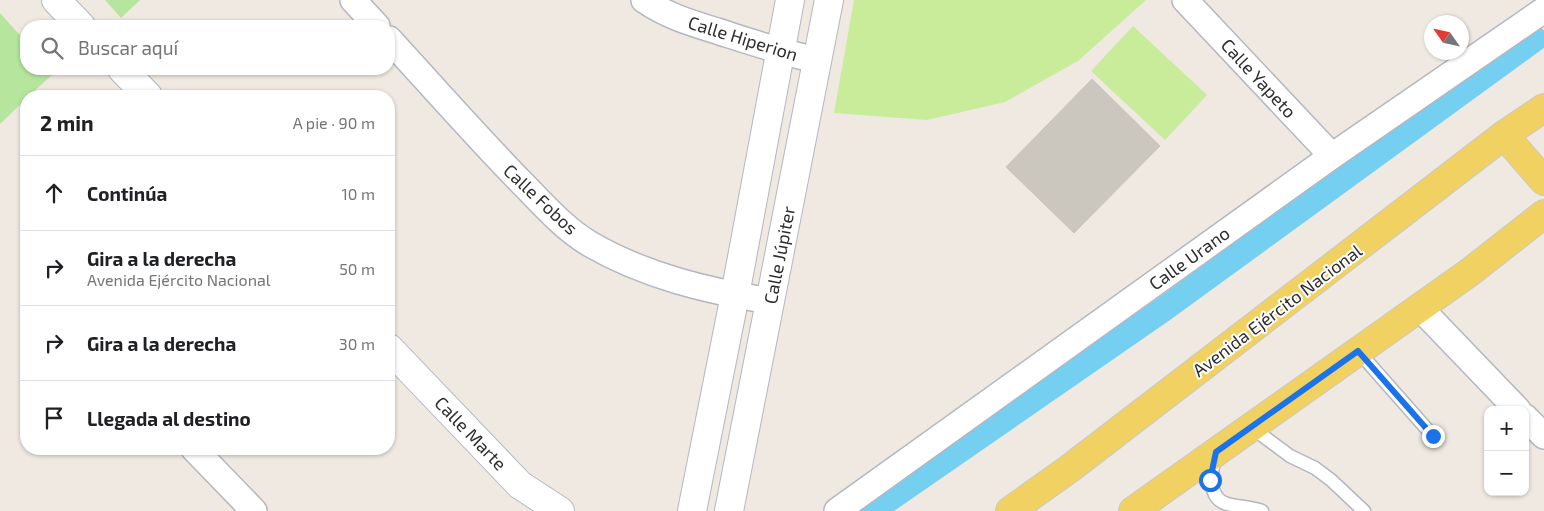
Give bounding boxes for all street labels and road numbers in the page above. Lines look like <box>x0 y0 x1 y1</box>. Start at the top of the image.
street label: Calle Hiperion <box>686 11 800 65</box>
street label: Calle Yapeto <box>1217 34 1301 122</box>
street label: Calle Fobos <box>499 159 583 239</box>
street label: Calle Júpiter <box>759 204 799 306</box>
street label: Calle Urano <box>1144 221 1234 295</box>
street label: Avenida Ejército Nacional <box>1188 239 1367 381</box>
street label: Calle Marte <box>430 392 512 474</box>

